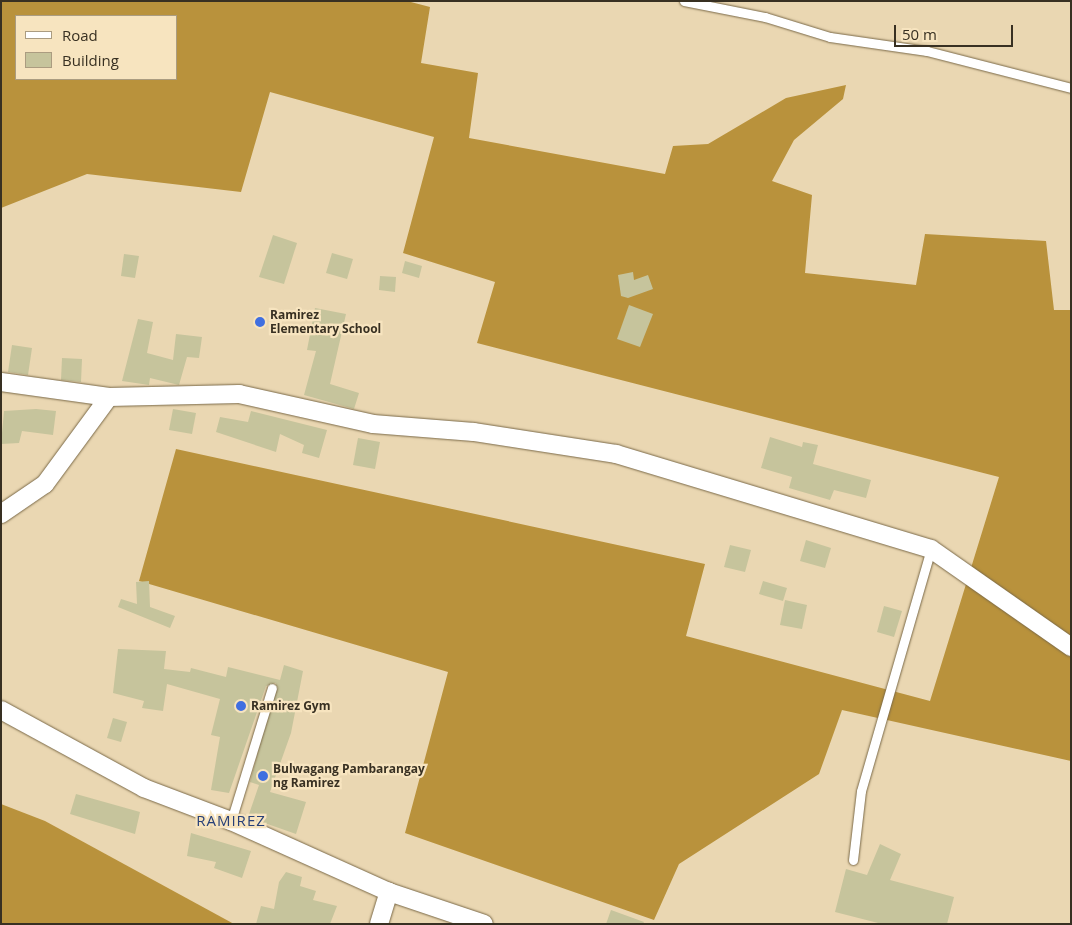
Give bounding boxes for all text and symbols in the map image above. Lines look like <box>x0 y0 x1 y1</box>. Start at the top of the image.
legend <box>15 15 178 80</box>
scale bar <box>897 15 1016 47</box>
text: 50 m <box>902 24 937 44</box>
text: Road <box>62 25 98 45</box>
text: Building <box>62 50 119 70</box>
place label: Ramirez Elementary School <box>270 308 381 336</box>
marker: Ramirez Elementary School <box>254 316 266 328</box>
place label: Ramirez Gym <box>251 699 330 713</box>
marker: Ramirez Gym <box>235 700 247 712</box>
place label: Bulwagang Pambarangay ng Ramirez <box>273 762 425 790</box>
marker: Bulwagang Pambarangay ng Ramirez <box>257 770 269 782</box>
district label: RAMIREZ <box>195 812 267 830</box>

